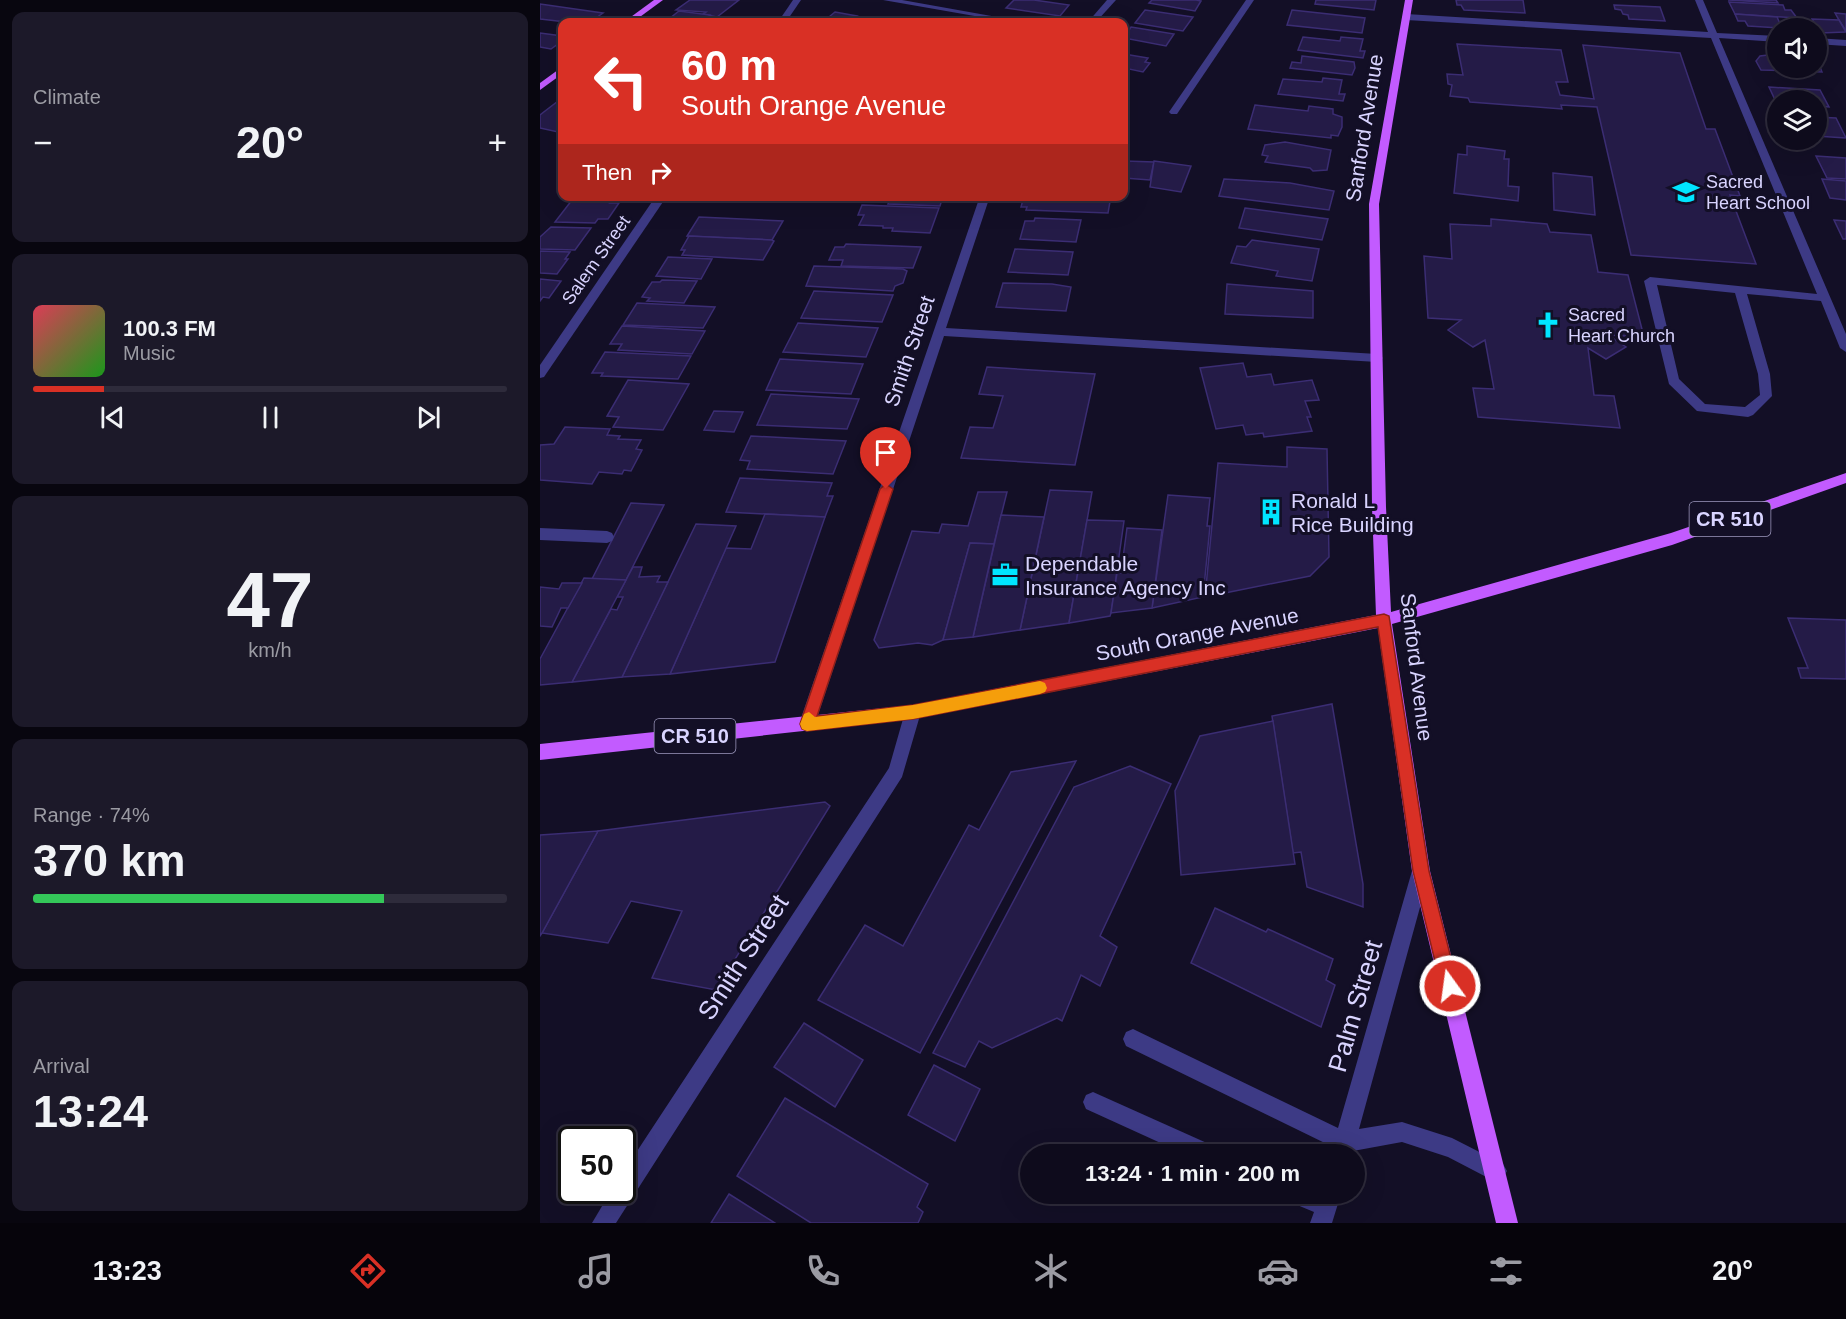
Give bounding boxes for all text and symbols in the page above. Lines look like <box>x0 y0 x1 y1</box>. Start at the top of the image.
map controls <box>1767 18 1827 150</box>
button: sound <box>1767 18 1827 78</box>
icon: left <box>582 42 660 120</box>
text: 60 m <box>681 42 777 89</box>
street label: Sanford Avenue <box>1341 53 1387 203</box>
text: Climate <box>33 86 101 108</box>
button: layers <box>1767 90 1827 150</box>
text: South Orange Avenue <box>681 91 946 121</box>
text: 20° <box>236 117 304 168</box>
text: − <box>33 124 52 161</box>
text: + <box>488 124 507 161</box>
icon: right <box>644 156 677 189</box>
text: Then <box>582 160 632 185</box>
place label: Sacred Heart School <box>1706 172 1810 213</box>
school or university icon: Sacred Heart School <box>1671 177 1701 207</box>
street label: Salem Street <box>558 212 634 308</box>
street label: Smith Street <box>879 292 939 409</box>
place label: Sacred Heart Church <box>1568 305 1675 346</box>
church icon: Sacred Heart Church <box>1533 310 1563 340</box>
text: 100.3 FM <box>123 316 216 341</box>
text: Music <box>123 342 175 364</box>
icon: previous <box>96 401 129 434</box>
icon: pause <box>254 401 287 434</box>
icon: next <box>412 401 445 434</box>
pin <box>860 427 911 489</box>
icon: arrive <box>869 436 902 469</box>
place label: Ronald L Rice Building <box>1291 489 1414 536</box>
building icon: Ronald L Rice Building <box>1256 497 1286 527</box>
road number: CR 510 <box>1690 502 1770 536</box>
place label: Dependable Insurance Agency Inc <box>1025 552 1226 599</box>
text: 47 <box>227 556 313 644</box>
office icon: Dependable Insurance Agency Inc <box>990 560 1020 590</box>
street label: Sanford Avenue <box>1397 592 1437 742</box>
street label: South Orange Avenue <box>1094 603 1300 665</box>
text: km/h <box>248 639 292 661</box>
road number: CR 510 <box>654 719 735 753</box>
text: Range · 74% <box>33 804 150 826</box>
text: 370 km <box>33 835 186 886</box>
street label: Smith Street <box>691 888 795 1025</box>
street label: Palm Street <box>1322 936 1388 1075</box>
position arrow <box>1418 954 1482 1018</box>
text: Arrival <box>33 1055 90 1077</box>
text: 13:24 <box>33 1086 148 1137</box>
speed limit sign: 50 <box>558 1126 636 1204</box>
text: 13:24 · 1 min · 200 m <box>1085 1161 1300 1186</box>
icon: directions <box>347 1250 389 1292</box>
icon: music <box>575 1250 617 1292</box>
icon: phone <box>802 1250 844 1292</box>
icon: climate <box>1030 1250 1072 1292</box>
icon: car <box>1257 1250 1299 1292</box>
icon: filters <box>1485 1250 1527 1292</box>
text: 13:23 <box>93 1256 162 1286</box>
text: 20° <box>1712 1256 1753 1286</box>

